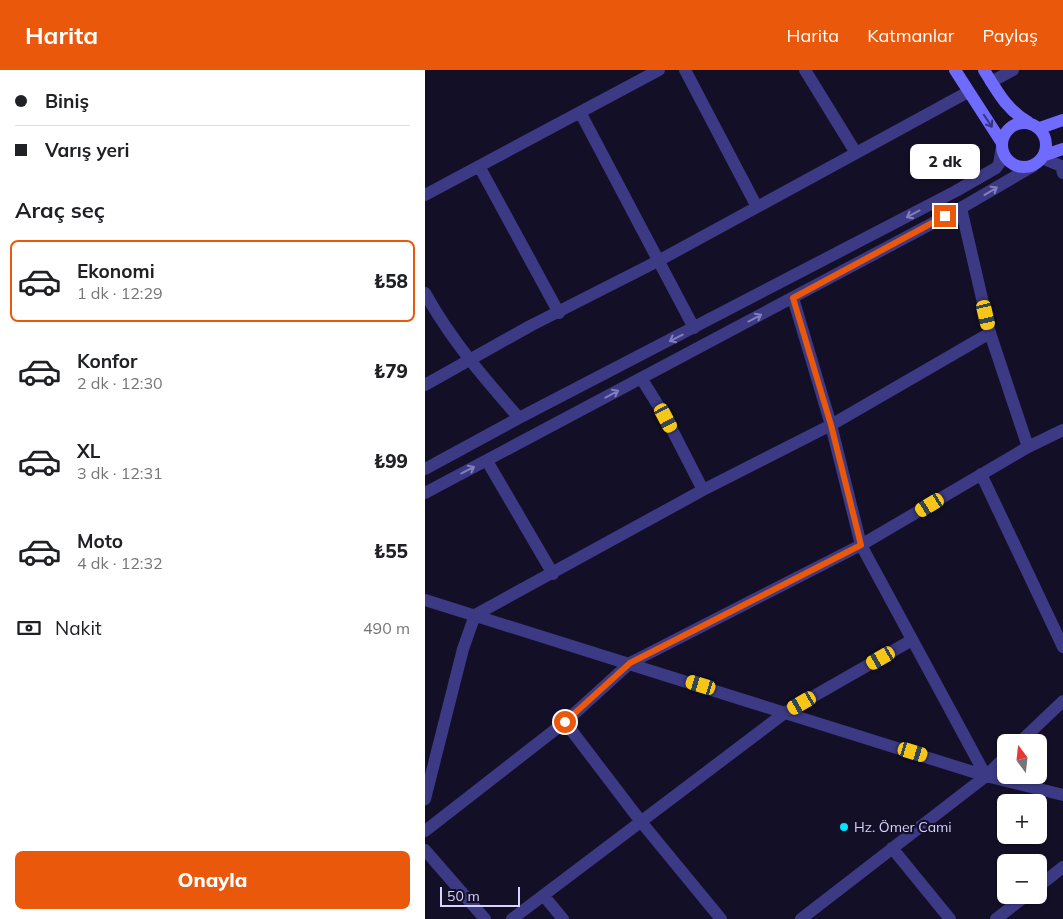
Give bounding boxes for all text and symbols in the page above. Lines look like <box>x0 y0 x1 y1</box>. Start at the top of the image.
text: Harita <box>25 20 98 50</box>
text: Harita <box>787 24 839 47</box>
text: Katmanlar <box>867 24 954 47</box>
text: Paylaş <box>982 24 1038 47</box>
text: Biniş <box>45 89 89 113</box>
one-way arrow <box>983 113 993 127</box>
text: Varış yeri <box>45 138 129 162</box>
callout: 2 dk <box>910 144 980 178</box>
text: 2 dk <box>928 151 962 171</box>
one-way arrow <box>983 185 997 195</box>
text: Araç seç <box>15 196 105 224</box>
route end <box>934 205 956 227</box>
one-way arrow <box>906 210 921 219</box>
icon: car <box>17 259 62 304</box>
text: Ekonomi <box>77 259 155 283</box>
text: ₺58 <box>374 269 408 293</box>
text: 1 dk · 12:29 <box>77 283 163 303</box>
car <box>975 299 996 331</box>
one-way arrow <box>748 313 763 323</box>
one-way arrow <box>669 334 684 343</box>
icon: car <box>17 349 62 394</box>
text: Konfor <box>77 349 138 373</box>
text: ₺79 <box>374 359 408 383</box>
text: 2 dk · 12:30 <box>77 373 163 393</box>
one-way arrow <box>604 389 619 399</box>
car <box>652 401 679 435</box>
icon: car <box>17 439 62 484</box>
text: XL <box>77 439 100 463</box>
text: ₺99 <box>374 449 408 473</box>
text: 3 dk · 12:31 <box>77 463 163 483</box>
one-way arrow <box>461 465 476 475</box>
car <box>913 491 946 519</box>
icon: car <box>17 529 62 574</box>
text: Moto <box>77 529 123 553</box>
text: ₺55 <box>374 539 408 563</box>
text: 4 dk · 12:32 <box>77 553 163 573</box>
icon: cash <box>15 614 43 642</box>
text: Nakit <box>55 616 102 640</box>
text: 490 m <box>363 618 410 638</box>
car <box>864 644 897 672</box>
car <box>684 673 717 697</box>
car <box>785 689 818 717</box>
route start <box>554 711 576 733</box>
north arrow <box>997 734 1047 784</box>
map controls <box>997 734 1047 904</box>
car <box>896 740 929 764</box>
button: + <box>997 794 1047 844</box>
place label: Hz. Ömer Cami <box>854 818 952 836</box>
marker: Hz. Ömer Cami <box>838 821 850 833</box>
button: Onayla <box>15 851 410 909</box>
button: − <box>997 854 1047 904</box>
scale bar <box>440 884 520 907</box>
text: 50 m <box>447 887 480 905</box>

